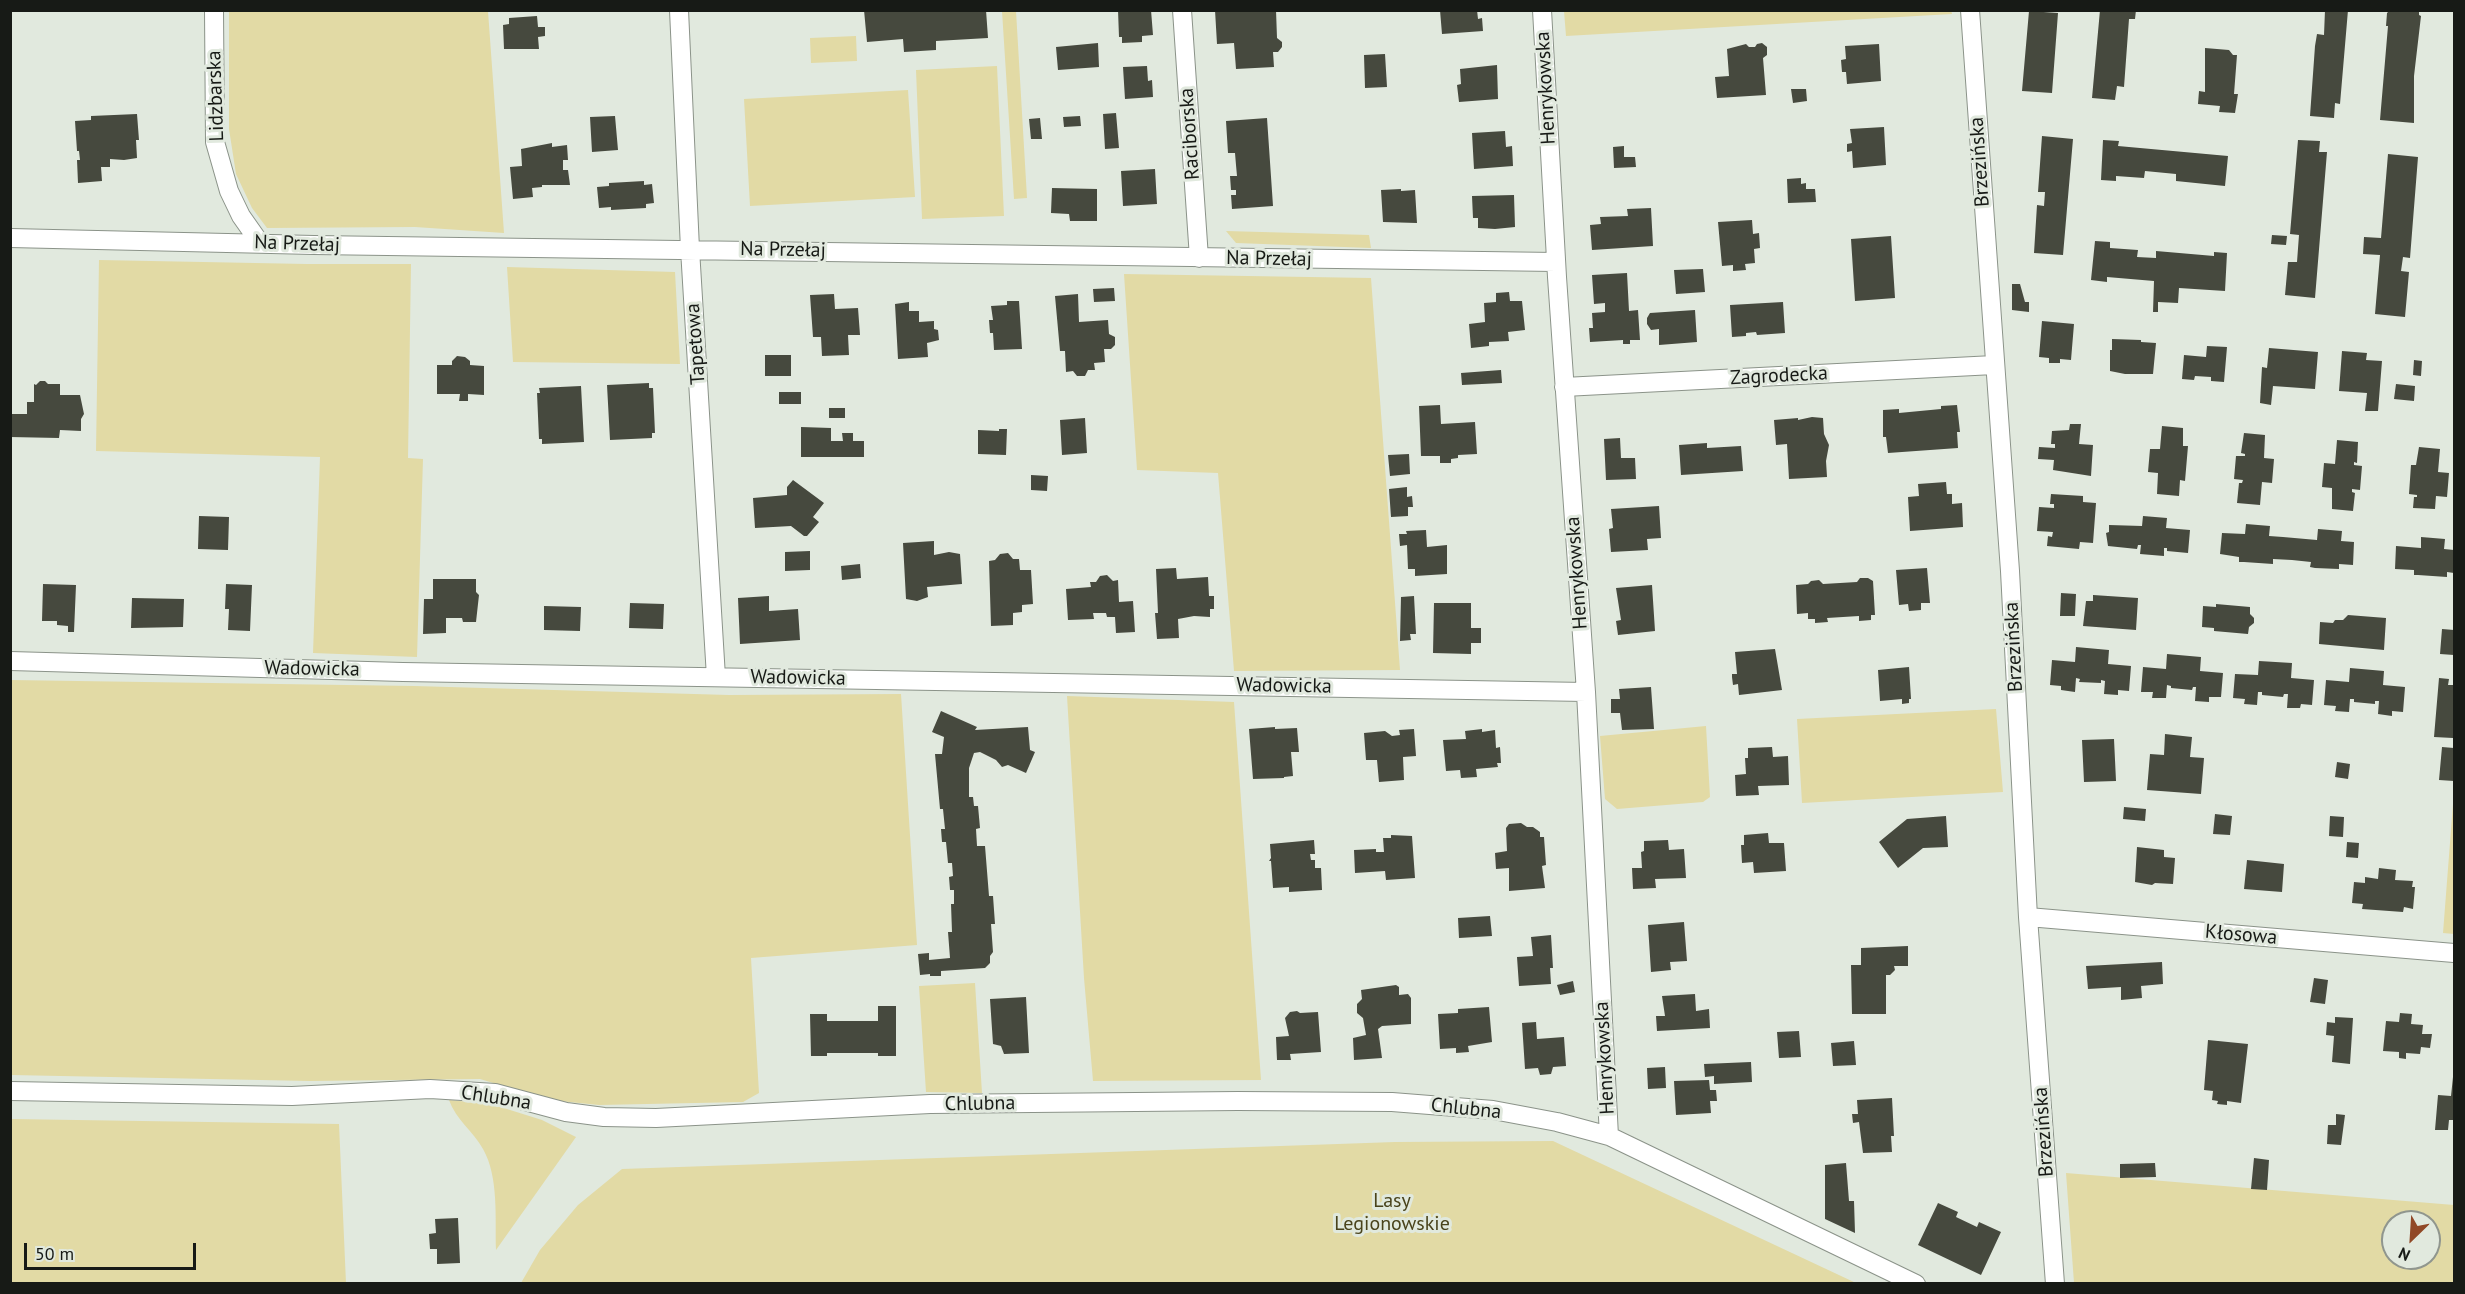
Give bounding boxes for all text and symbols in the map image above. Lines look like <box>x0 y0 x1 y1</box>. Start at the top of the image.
street label: Henrykowska <box>1531 31 1561 145</box>
street label: Lidzbarska <box>202 50 230 142</box>
street label: Raciborska <box>1175 87 1205 181</box>
street label: Brzezińska <box>1965 116 1995 208</box>
street label: Na Przełaj <box>254 231 340 257</box>
street label: Na Przełaj <box>740 237 826 263</box>
street label: Na Przełaj <box>1226 246 1312 272</box>
street label: Tapetowa <box>681 302 711 386</box>
street label: Zagrodecka <box>1730 361 1828 391</box>
street label: Henrykowska <box>1561 516 1593 630</box>
street label: Brzezińska <box>2000 601 2028 693</box>
street label: Wadowicka <box>264 656 360 682</box>
street label: Wadowicka <box>750 665 846 691</box>
street label: Wadowicka <box>1236 673 1332 699</box>
street label: Kłosowa <box>2204 920 2278 950</box>
street label: Henrykowska <box>1590 1001 1620 1115</box>
street label: Chlubna <box>459 1081 533 1115</box>
street label: Brzezińska <box>2029 1086 2059 1178</box>
street label: Chlubna <box>944 1091 1016 1117</box>
street label: Chlubna <box>1430 1093 1502 1125</box>
park label: Lasy Legionowskie <box>1334 1189 1450 1236</box>
north arrow <box>2381 1210 2441 1270</box>
scale bar <box>27 1231 200 1269</box>
text: 50 m <box>35 1242 74 1265</box>
text: N <box>2395 1243 2413 1266</box>

